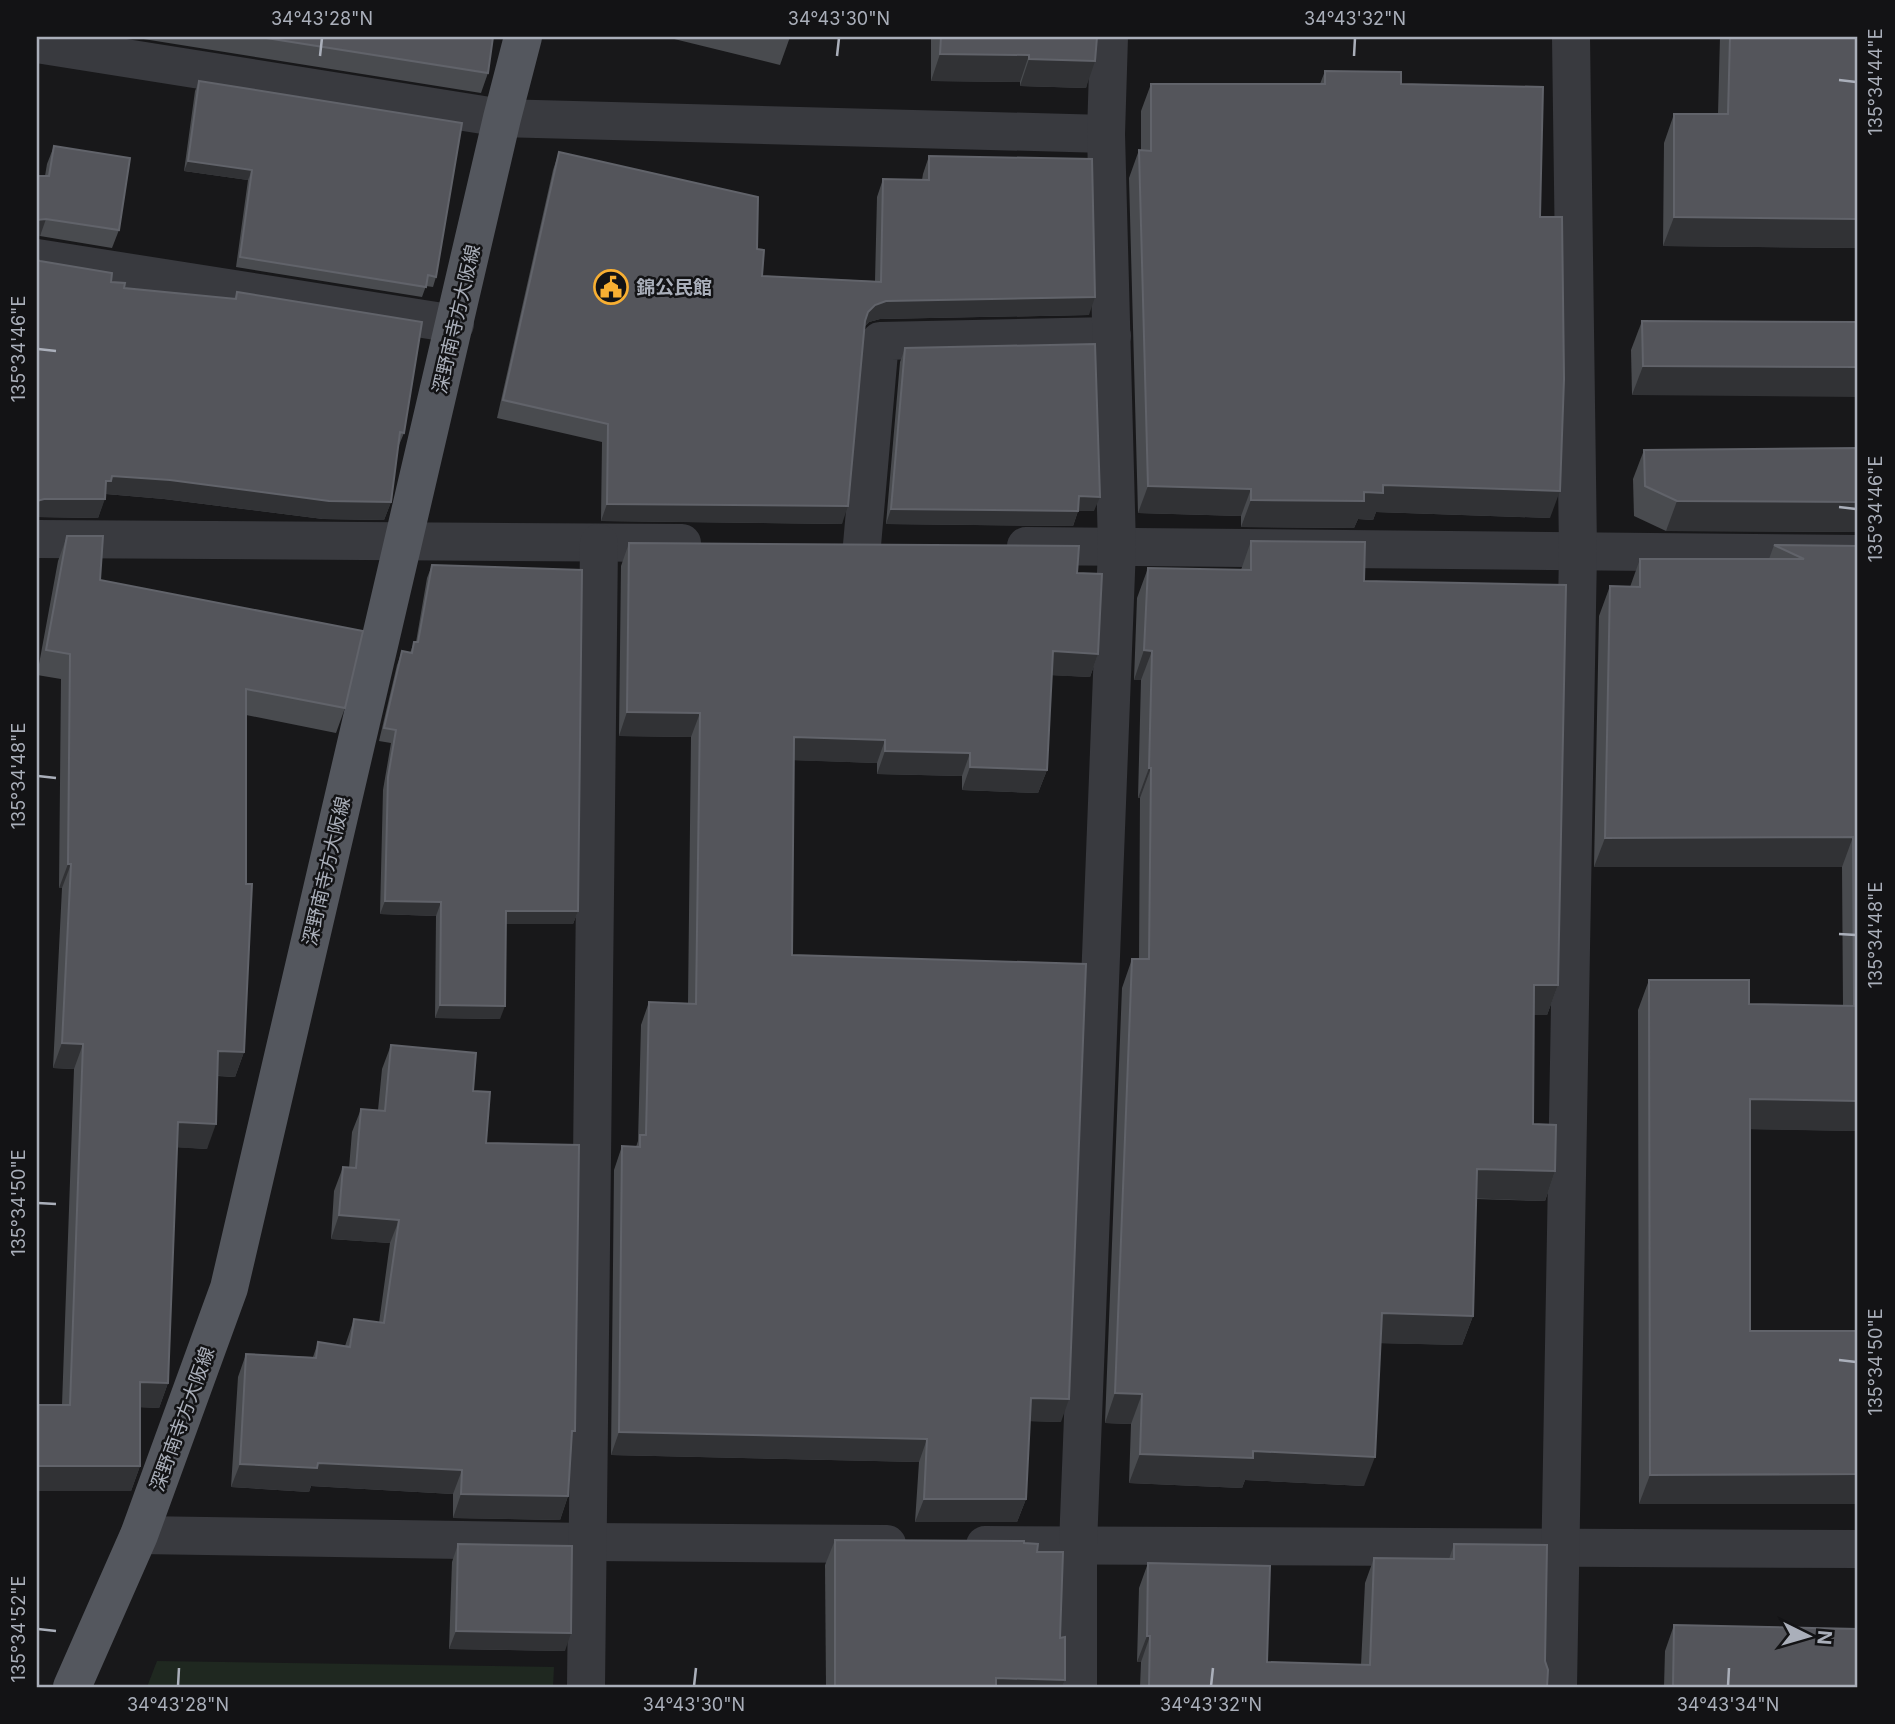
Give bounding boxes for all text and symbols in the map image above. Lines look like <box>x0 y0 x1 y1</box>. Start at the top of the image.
text: 34°43'28"N <box>271 8 373 29</box>
text: 34°43'30"N <box>788 8 890 29</box>
text: 34°43'32"N <box>1304 8 1406 29</box>
text: 135°34'44"E <box>1865 28 1886 136</box>
street label: 深野南寺方大阪線 <box>428 242 485 396</box>
public building icon: 錦公民館 <box>592 268 630 306</box>
place label: 錦公民館 <box>636 276 712 299</box>
text: 135°34'46"E <box>8 296 29 402</box>
text: 135°34'46"E <box>1865 456 1886 562</box>
text: 135°34'48"E <box>8 723 29 829</box>
street label: 深野南寺方大阪線 <box>298 794 355 948</box>
text: 135°34'48"E <box>1865 882 1886 988</box>
text: 135°34'50"E <box>8 1149 29 1257</box>
text: 135°34'50"E <box>1865 1308 1886 1416</box>
street label: 深野南寺方大阪線 <box>146 1344 219 1495</box>
text: 135°34'52"E <box>8 1576 29 1682</box>
north arrow <box>1772 1602 1842 1672</box>
text: N <box>1812 1629 1837 1646</box>
text: 34°43'28"N <box>127 1694 229 1715</box>
text: 34°43'30"N <box>643 1694 745 1715</box>
text: 34°43'32"N <box>1160 1694 1262 1715</box>
text: 34°43'34"N <box>1677 1694 1779 1715</box>

